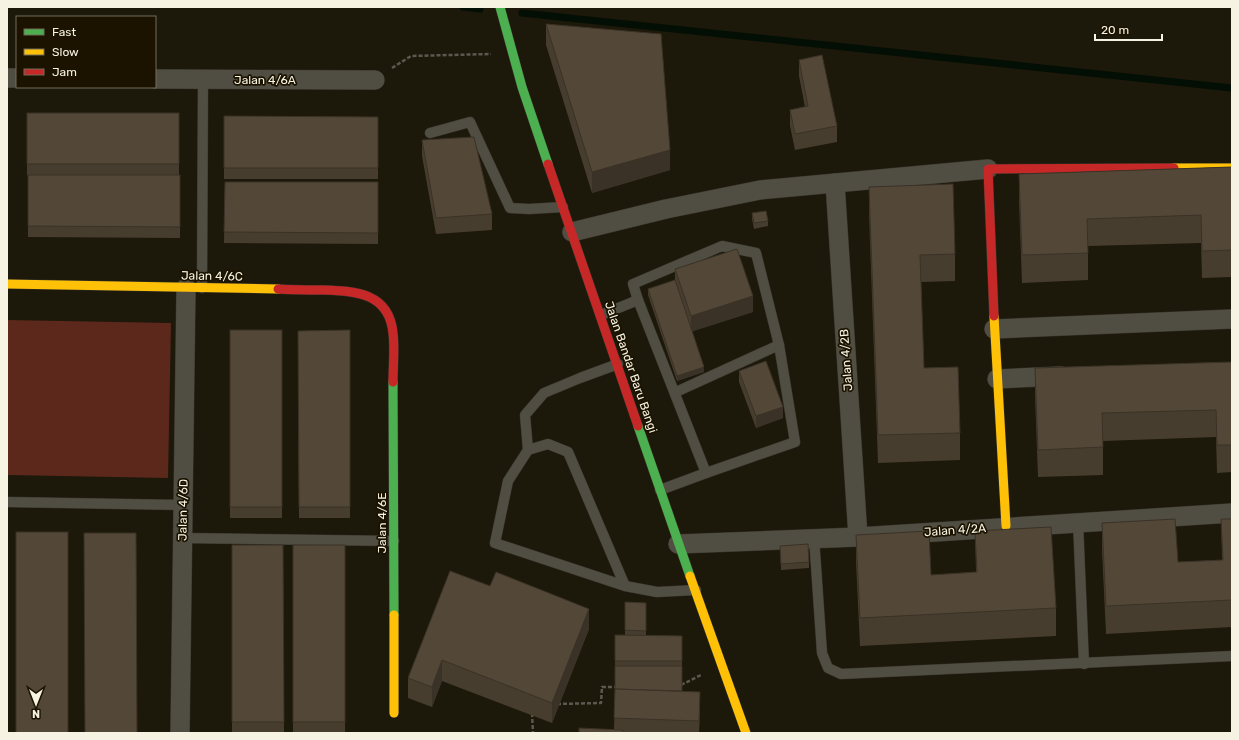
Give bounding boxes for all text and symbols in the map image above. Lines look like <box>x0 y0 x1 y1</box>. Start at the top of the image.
legend <box>16 16 156 88</box>
scale bar <box>1095 16 1162 42</box>
text: 20 m <box>1101 23 1129 37</box>
text: Fast <box>52 25 76 39</box>
text: Slow <box>52 45 79 59</box>
text: Jam <box>52 65 77 79</box>
street label: Jalan 4/6A <box>234 73 296 87</box>
street label: Jalan 4/6C <box>181 268 243 284</box>
street label: Jalan Bandar Baru Bangi <box>602 299 660 435</box>
street label: Jalan 4/2B <box>837 329 855 391</box>
street label: Jalan 4/6D <box>175 479 191 541</box>
street label: Jalan 4/6E <box>375 492 389 554</box>
street label: Jalan 4/2A <box>924 521 986 539</box>
north arrow <box>16 684 56 724</box>
text: N <box>32 707 40 720</box>

